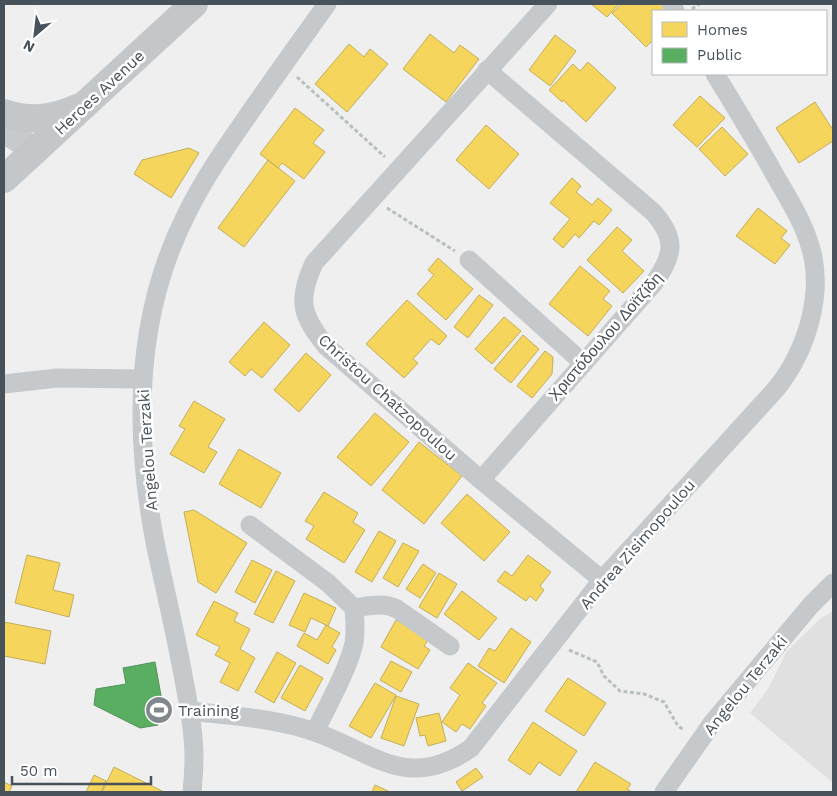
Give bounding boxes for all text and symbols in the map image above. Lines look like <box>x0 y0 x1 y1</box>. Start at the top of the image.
north arrow <box>10 10 60 60</box>
legend <box>652 10 827 75</box>
text: Homes <box>697 21 748 39</box>
text: N <box>21 37 37 56</box>
street label: Heroes Avenue <box>51 46 148 139</box>
text: Public <box>697 46 742 64</box>
street label: Χριστόδουλου Δοϊτζίδη <box>545 268 666 404</box>
street label: Christou Chatzopoulou <box>314 330 461 465</box>
street label: Angelou Terzaki <box>134 388 161 512</box>
street label: Andrea Zisimopoulou <box>576 475 699 613</box>
street label: Angelou Terzaki <box>700 632 791 739</box>
sports icon: Training <box>144 695 174 725</box>
place label: Training <box>178 701 239 720</box>
scale bar <box>12 754 151 786</box>
text: 50 m <box>20 762 57 780</box>

